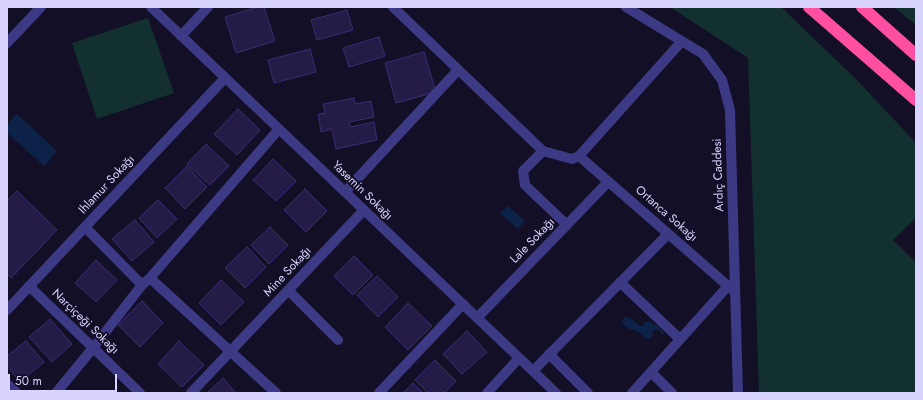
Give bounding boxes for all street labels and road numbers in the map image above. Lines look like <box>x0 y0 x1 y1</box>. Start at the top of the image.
street label: Ardıç Caddesi <box>711 138 727 212</box>
street label: Ihlamur Sokağı <box>76 153 138 217</box>
street label: Yasemin Sokağı <box>329 158 395 224</box>
street label: Ortanca Sokağı <box>632 183 700 245</box>
street label: Lale Sokağı <box>508 215 558 267</box>
street label: Mine Sokağı <box>261 244 315 300</box>
street label: Narçiçeği Sokağı <box>49 286 121 358</box>

